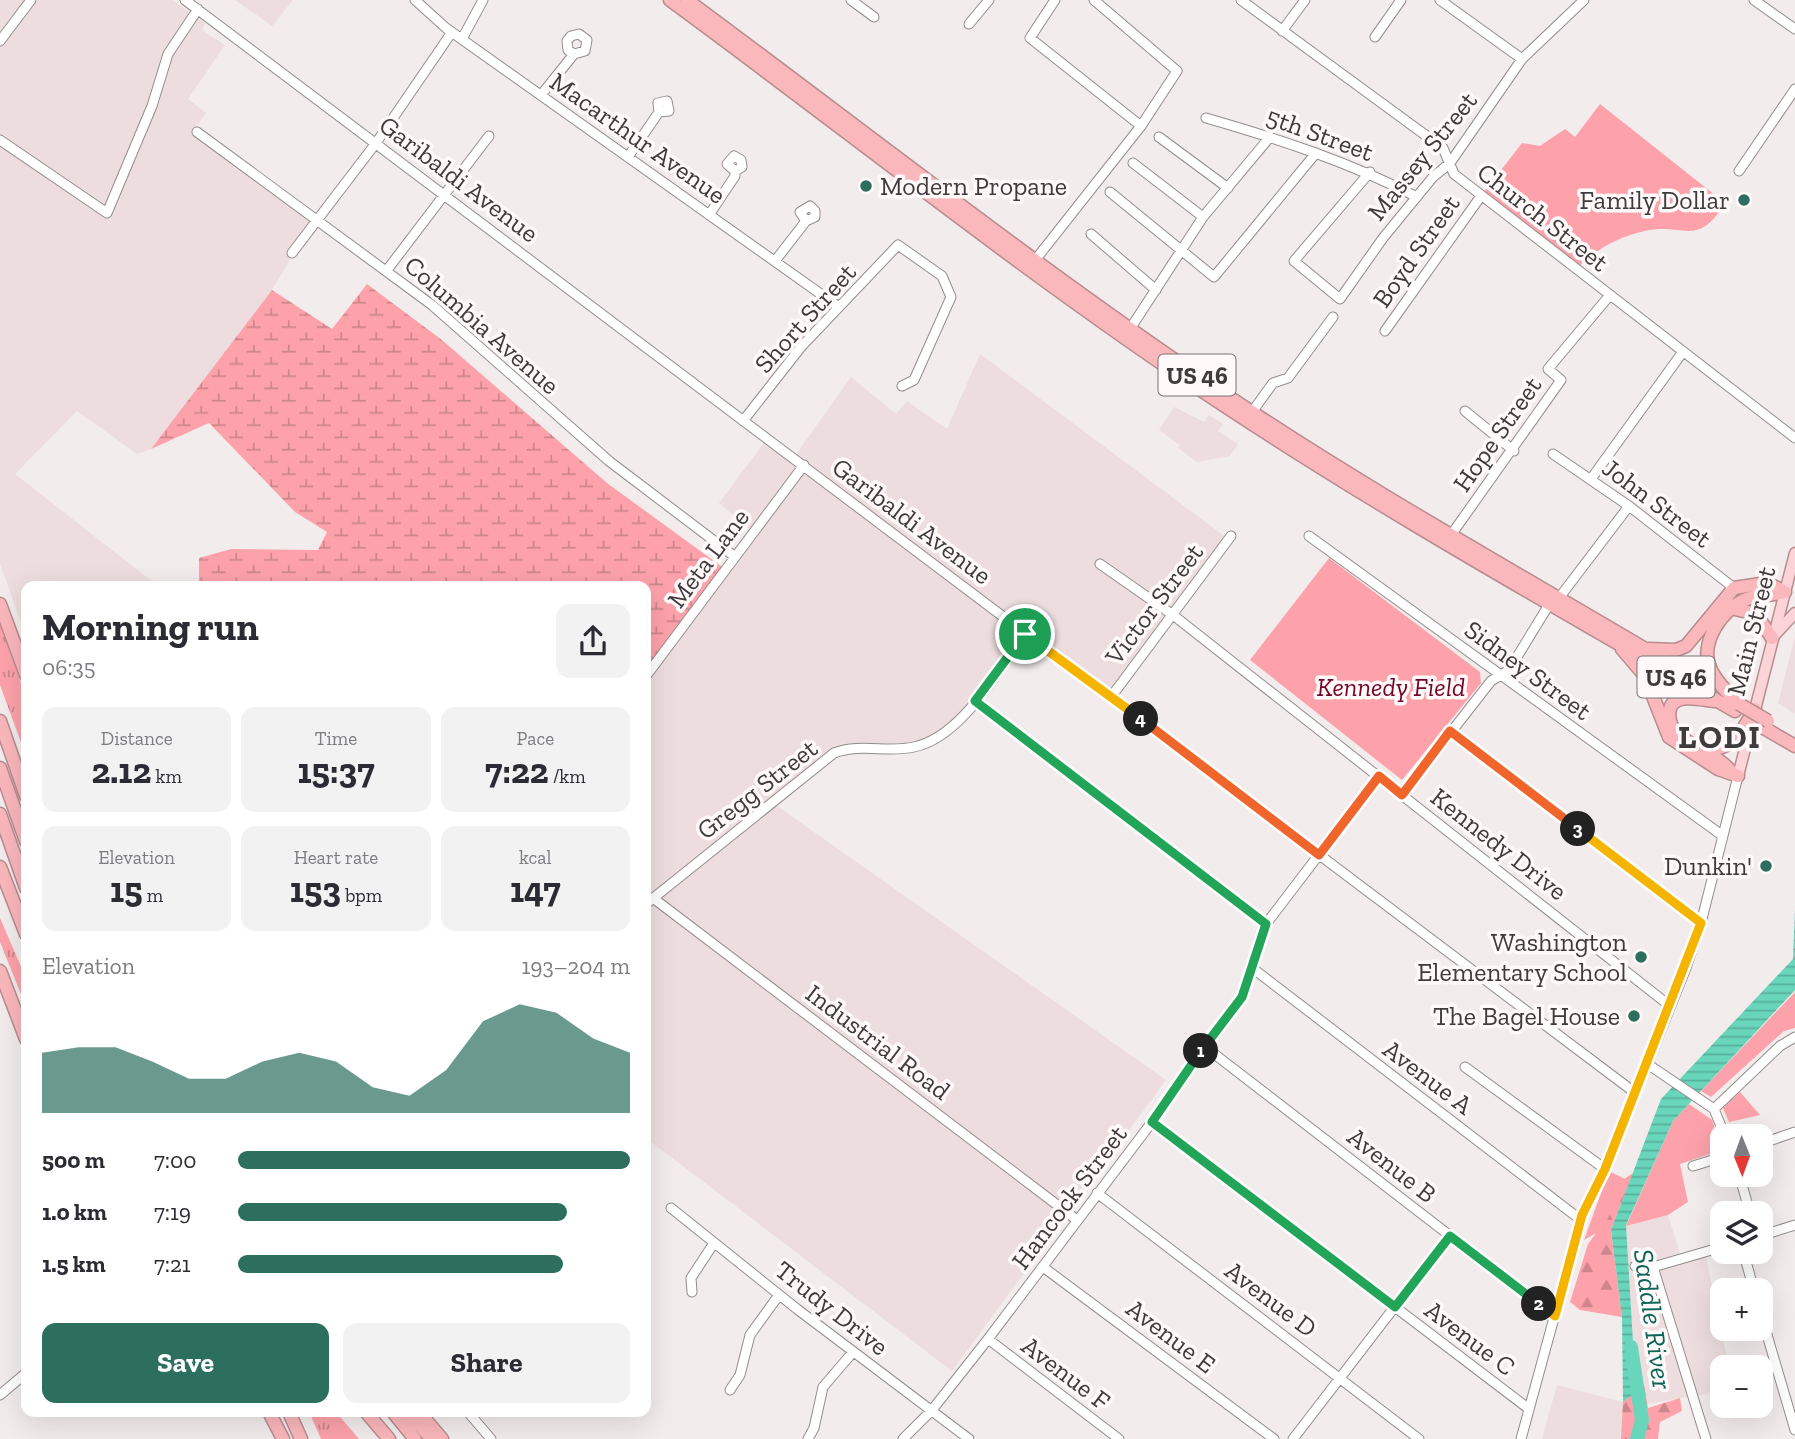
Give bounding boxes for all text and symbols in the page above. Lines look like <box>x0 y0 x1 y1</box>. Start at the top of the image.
street label: Macarthur Avenue <box>544 65 732 211</box>
street label: Massey Street <box>1360 85 1484 227</box>
street label: 5th Street <box>1262 100 1378 168</box>
street label: Garibaldi Avenue <box>373 109 545 249</box>
street label: Church Street <box>1471 156 1615 278</box>
place label: Modern Propane <box>880 170 1067 202</box>
marker: Modern Propane <box>858 178 874 194</box>
place label: Family Dollar <box>1579 184 1730 216</box>
street label: Boyd Street <box>1366 188 1467 314</box>
marker: Family Dollar <box>1736 192 1752 208</box>
street label: Columbia Avenue <box>398 249 566 401</box>
street label: Short Street <box>747 256 863 380</box>
road number: US 46 <box>1158 354 1236 396</box>
street label: Hope Street <box>1446 370 1549 498</box>
street label: Garibaldi Avenue <box>826 451 998 591</box>
street label: John Street <box>1596 452 1718 555</box>
street label: Meta Lane <box>660 502 756 614</box>
street label: Victor Street <box>1097 537 1210 672</box>
street label: Main Street <box>1720 563 1783 699</box>
text: Morning run <box>42 604 259 650</box>
button: share <box>556 604 630 678</box>
pin <box>995 604 1055 664</box>
street label: Sidney Street <box>1458 613 1598 727</box>
icon: arrive <box>1006 615 1044 653</box>
text: 06:35 <box>42 653 96 681</box>
road number: US 46 <box>1638 656 1714 698</box>
park label: Kennedy Field <box>1317 671 1465 703</box>
pin: 4 <box>1124 702 1158 736</box>
text: 4 <box>1135 707 1146 730</box>
district label: LODI <box>1678 717 1762 756</box>
text: Distance <box>101 727 173 750</box>
text: Time <box>315 727 357 750</box>
text: Pace <box>516 727 554 750</box>
street label: Gregg Street <box>690 732 824 846</box>
text: 2.12 <box>92 750 151 792</box>
text: 15:37 <box>297 750 375 792</box>
text: 7:22 <box>485 750 549 792</box>
text: km <box>151 765 182 788</box>
text: /km <box>549 765 586 788</box>
street label: Kennedy Drive <box>1424 781 1574 907</box>
pin: 3 <box>1560 812 1596 846</box>
text: 3 <box>1572 817 1583 840</box>
text: Elevation <box>98 846 175 869</box>
text: Heart rate <box>294 846 378 869</box>
text: kcal <box>519 846 552 869</box>
place label: Dunkin' <box>1664 850 1752 882</box>
marker: Dunkin' <box>1758 858 1774 874</box>
text: 15 <box>110 869 143 911</box>
text: 153 <box>290 869 341 911</box>
text: 147 <box>510 869 561 911</box>
text: m <box>143 884 163 907</box>
text: bpm <box>341 884 382 907</box>
place label: Washington Elementary School <box>1417 926 1627 988</box>
marker: Washington Elementary School <box>1633 949 1649 965</box>
text: Elevation <box>42 952 135 980</box>
text: 193–204 m <box>521 952 630 980</box>
street label: Industrial Road <box>799 977 957 1107</box>
place label: The Bagel House <box>1433 1000 1620 1032</box>
marker: The Bagel House <box>1626 1008 1642 1024</box>
street label: Avenue A <box>1377 1033 1480 1122</box>
pin: 1 <box>1184 1034 1218 1068</box>
text: 1 <box>1197 1039 1204 1062</box>
street label: Hancock Street <box>1004 1118 1134 1275</box>
street label: Avenue B <box>1341 1120 1443 1210</box>
north arrow <box>1710 1124 1773 1186</box>
map controls <box>1710 1124 1773 1418</box>
text: 500 m <box>42 1146 105 1174</box>
text: 7:00 <box>154 1146 196 1174</box>
text: 1.0 km <box>42 1198 107 1226</box>
text: 7:19 <box>154 1198 191 1226</box>
button: layers <box>1710 1201 1773 1264</box>
water label: Saddle River <box>1627 1247 1679 1392</box>
text: 1.5 km <box>42 1250 106 1278</box>
text: 7:21 <box>154 1250 191 1278</box>
street label: Trudy Drive <box>769 1254 895 1362</box>
street label: Avenue D <box>1219 1254 1323 1344</box>
button: + <box>1710 1278 1773 1341</box>
pin: 2 <box>1522 1286 1556 1322</box>
street label: Avenue E <box>1120 1292 1222 1380</box>
text: 2 <box>1533 1292 1544 1315</box>
street label: Avenue C <box>1418 1294 1522 1382</box>
button: Save <box>42 1323 329 1403</box>
button: Share <box>343 1323 630 1403</box>
street label: Avenue F <box>1015 1329 1117 1417</box>
button: − <box>1710 1355 1773 1418</box>

